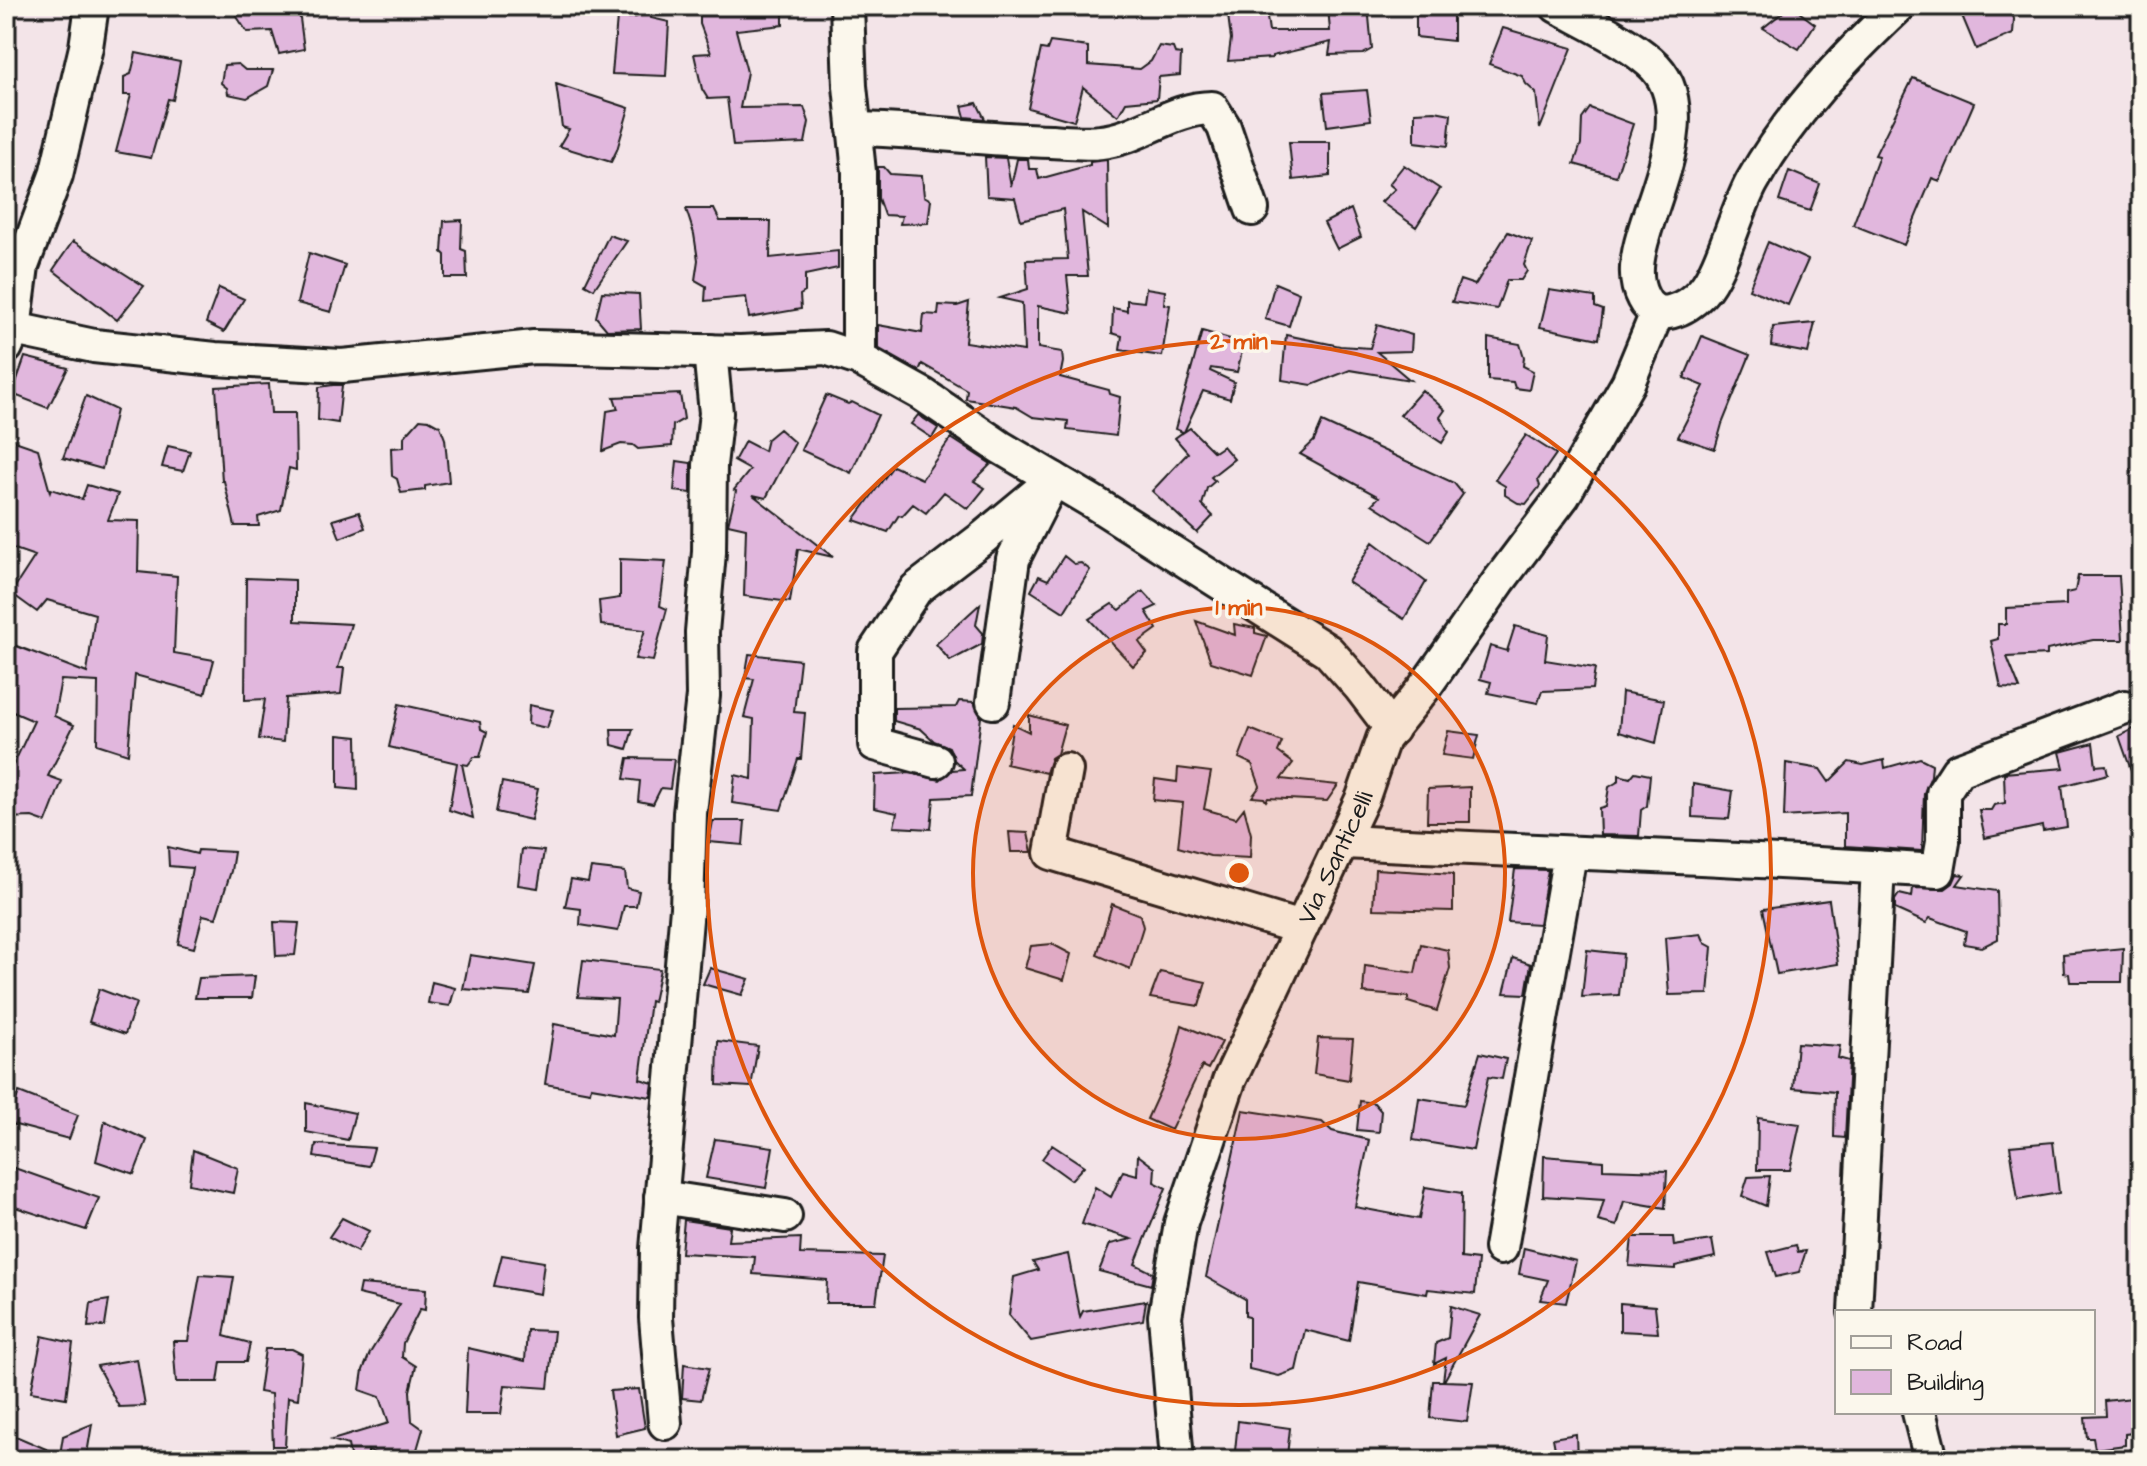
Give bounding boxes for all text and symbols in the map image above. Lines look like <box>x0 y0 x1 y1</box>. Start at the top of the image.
text: 2 min <box>1209 325 1268 359</box>
text: 1 min <box>1216 591 1263 625</box>
street label: Via Santicelli <box>1288 786 1383 931</box>
centre of rings <box>1225 859 1253 887</box>
legend <box>1835 1310 2095 1414</box>
text: Road <box>1907 1326 1962 1360</box>
text: Building <box>1907 1366 1984 1401</box>

